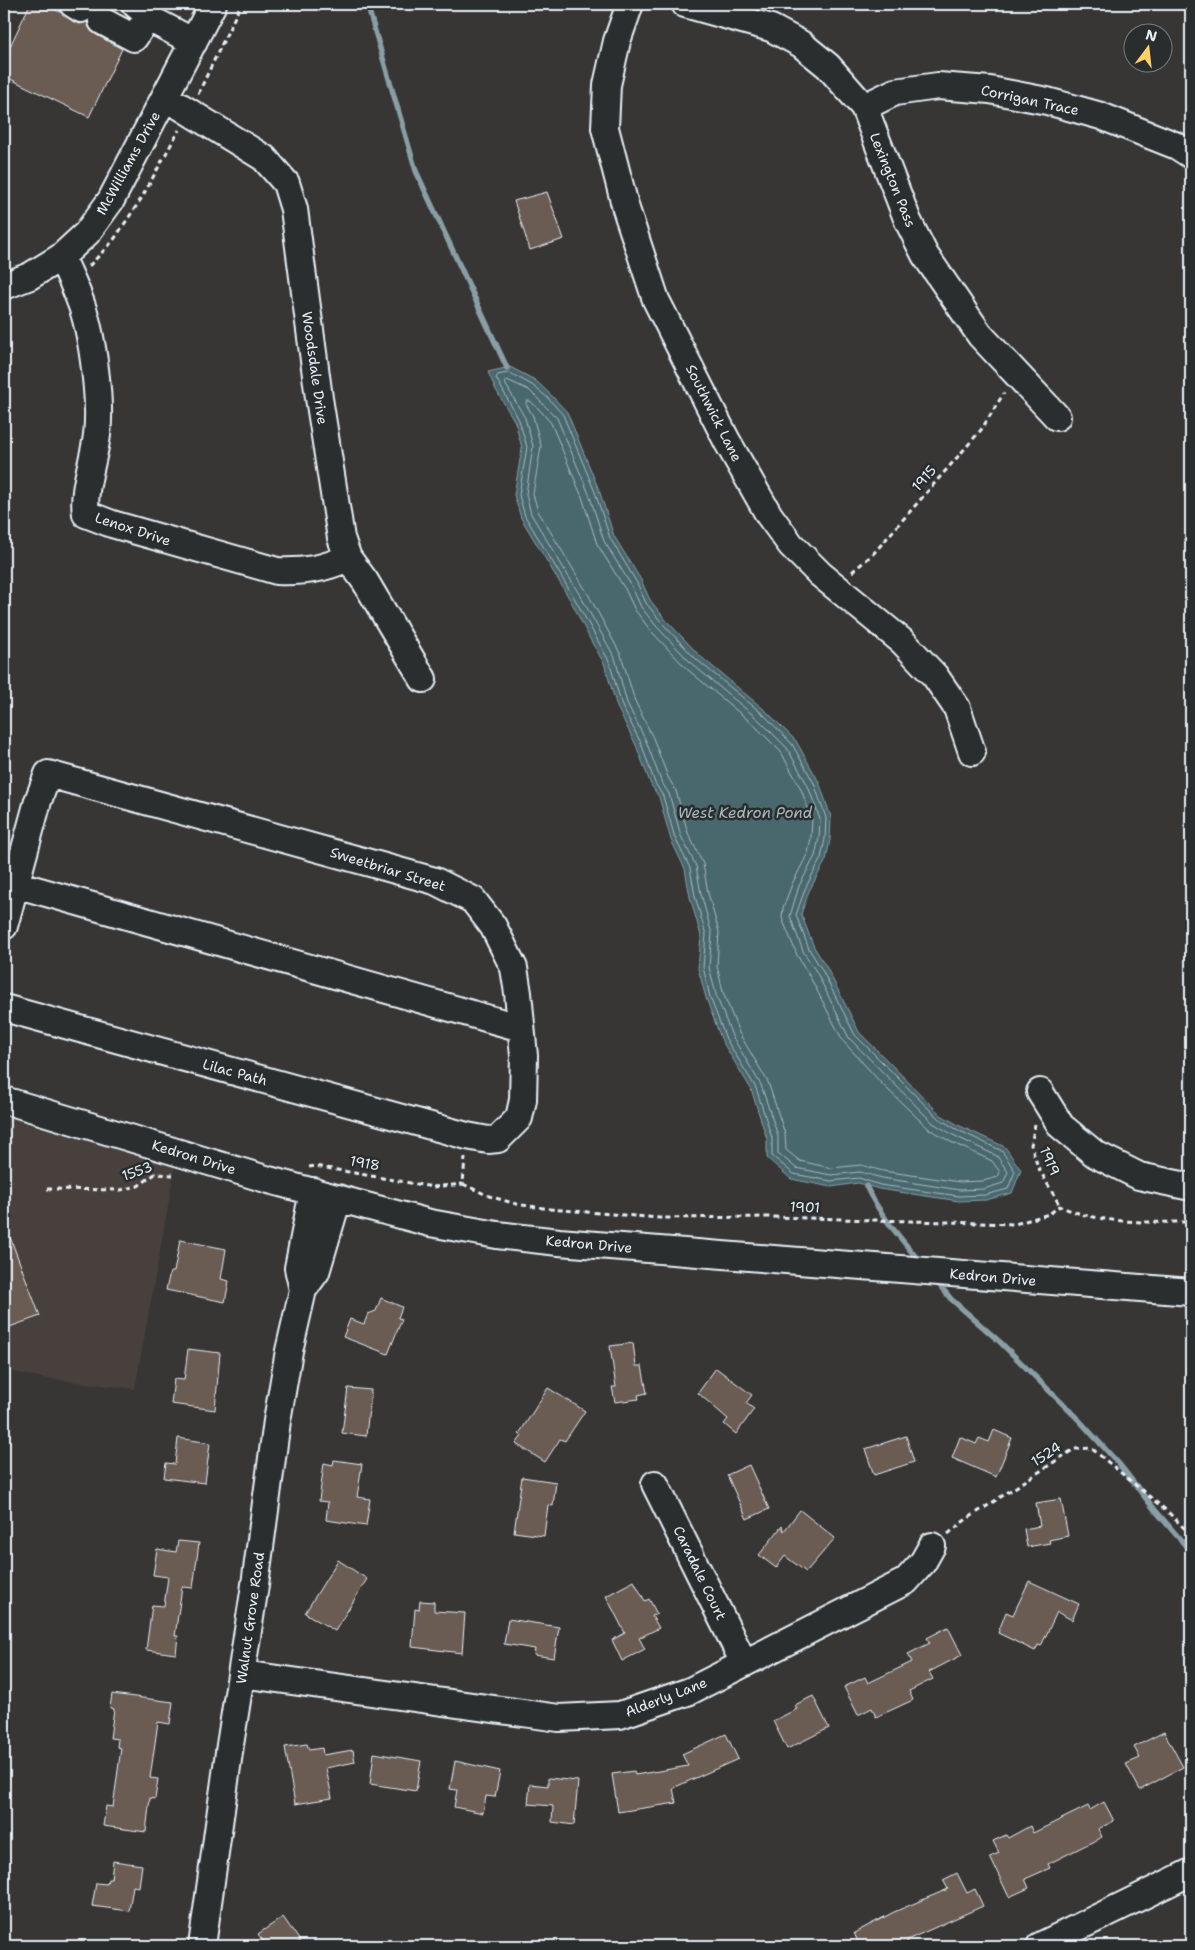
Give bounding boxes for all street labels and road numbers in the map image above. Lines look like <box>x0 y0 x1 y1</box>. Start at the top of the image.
street label: Corrigan Trace <box>979 81 1081 119</box>
street label: McWilliams Drive <box>92 108 164 218</box>
street label: Lexington Pass <box>866 130 920 230</box>
street label: Woodsdale Drive <box>298 310 332 426</box>
street label: Southwick Lane <box>682 361 746 465</box>
street label: 1915 <box>908 461 940 495</box>
street label: Lenox Drive <box>93 508 173 550</box>
street label: Sweetbriar Street <box>328 843 448 895</box>
street label: Lilac Path <box>201 1055 269 1089</box>
street label: Kedron Drive <box>150 1136 238 1178</box>
street label: 1919 <box>1036 1144 1064 1178</box>
street label: 1918 <box>349 1152 381 1174</box>
street label: 1553 <box>119 1157 155 1185</box>
street label: 1901 <box>790 1197 820 1217</box>
street label: Kedron Drive <box>545 1231 633 1257</box>
street label: Kedron Drive <box>949 1264 1037 1290</box>
street label: 1524 <box>1028 1438 1065 1470</box>
street label: Caradale Court <box>669 1523 731 1623</box>
street label: Walnut Grove Road <box>232 1551 268 1685</box>
street label: Alderly Lane <box>623 1673 710 1721</box>

